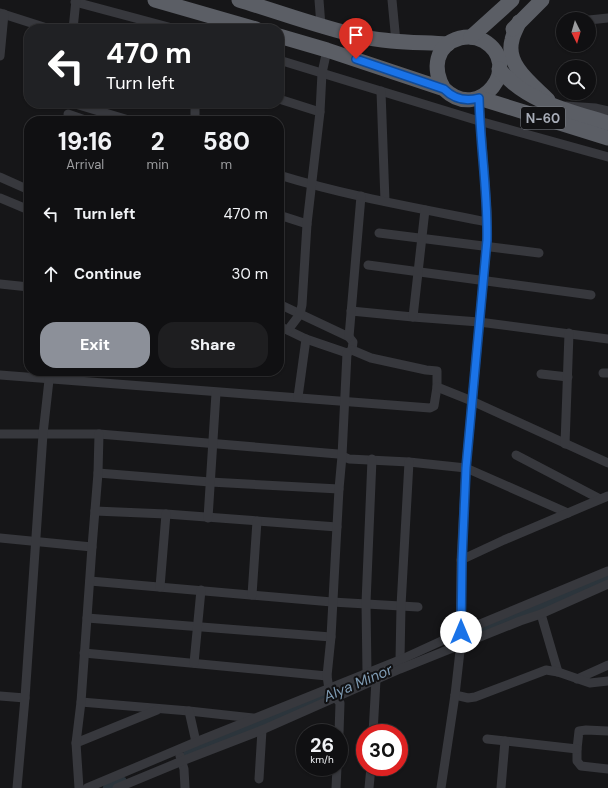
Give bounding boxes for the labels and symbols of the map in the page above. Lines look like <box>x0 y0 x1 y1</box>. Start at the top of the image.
north arrow <box>556 12 596 52</box>
pin <box>339 18 373 59</box>
road number: N-60 <box>521 107 565 129</box>
position arrow <box>440 611 482 653</box>
water label: Alya Minor <box>319 659 396 707</box>
speed limit sign: 30 <box>356 724 408 776</box>

